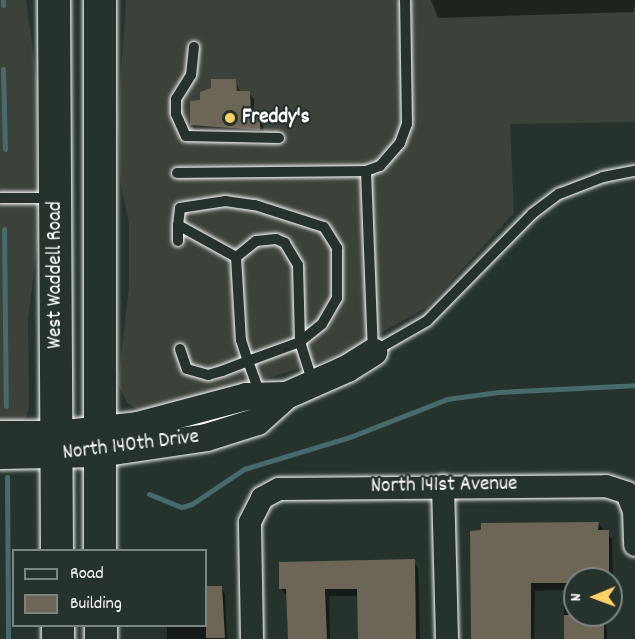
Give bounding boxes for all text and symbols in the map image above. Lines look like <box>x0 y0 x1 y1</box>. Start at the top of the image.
place label: Freddy's <box>242 105 310 131</box>
marker: Freddy's <box>223 111 237 125</box>
street label: West Waddell Road <box>43 201 69 349</box>
street label: North 140th Drive <box>61 425 201 467</box>
street label: North 141st Avenue <box>371 472 517 500</box>
legend <box>12 549 207 627</box>
text: Road <box>70 562 104 587</box>
north arrow <box>563 567 623 627</box>
text: Building <box>70 592 122 617</box>
text: N <box>565 593 588 601</box>

